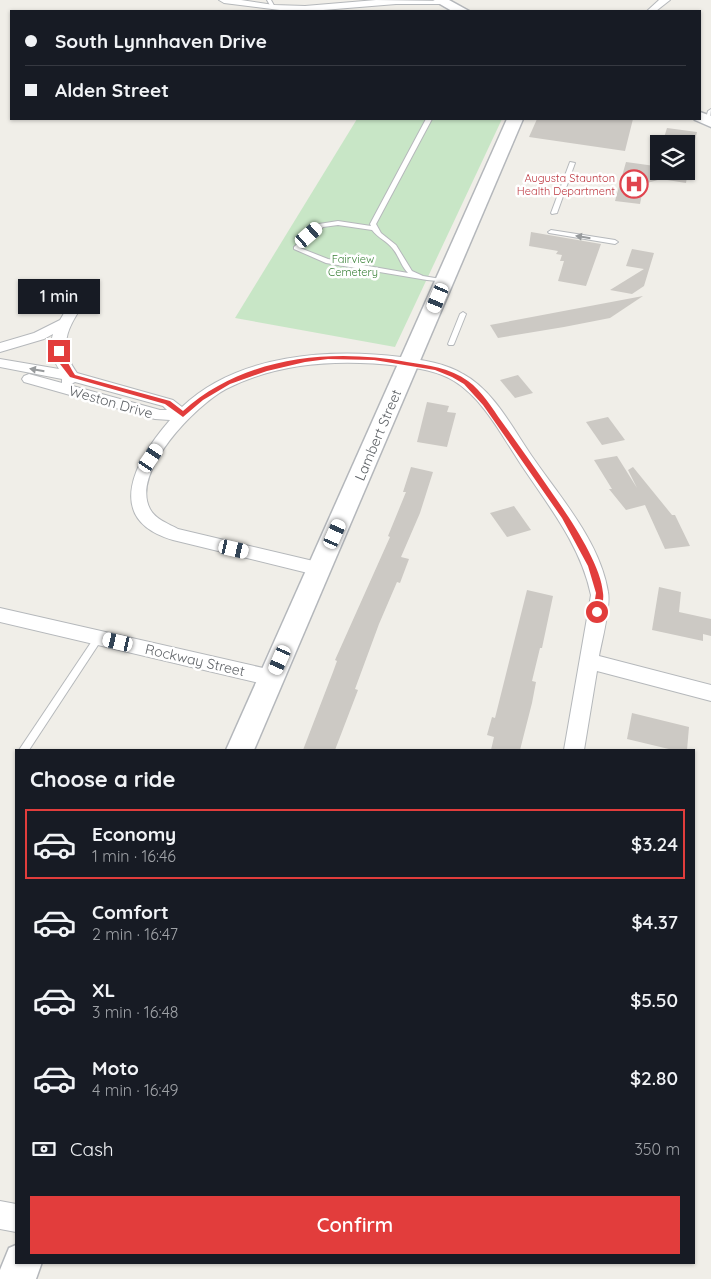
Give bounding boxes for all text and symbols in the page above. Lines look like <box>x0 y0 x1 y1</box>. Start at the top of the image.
text: South Lynnhaven Drive <box>55 29 267 53</box>
text: Alden Street <box>55 78 169 102</box>
map controls <box>650 135 695 180</box>
button: layers <box>650 135 695 180</box>
hospital icon: Augusta Staunton Health Department <box>619 169 649 199</box>
place label: Augusta Staunton Health Department <box>517 171 615 198</box>
car <box>292 219 325 251</box>
one-way arrow <box>575 233 591 241</box>
park label: Fairview Cemetery <box>328 252 378 279</box>
callout: 1 min <box>18 278 100 314</box>
car <box>425 281 450 315</box>
text: 1 min <box>40 286 78 306</box>
route end <box>48 340 70 362</box>
one-way arrow <box>29 365 45 373</box>
street label: Weston Drive <box>67 381 155 423</box>
street label: Lambert Street <box>351 386 405 483</box>
car <box>136 441 165 475</box>
car <box>322 517 347 551</box>
car <box>217 538 250 560</box>
route start <box>586 601 608 623</box>
car <box>101 631 134 653</box>
street label: Rockway Street <box>143 640 247 680</box>
car <box>267 643 292 677</box>
text: Choose a ride <box>30 765 175 793</box>
icon: car <box>32 822 77 867</box>
text: Economy <box>92 822 176 846</box>
text: $3.24 <box>631 832 678 856</box>
text: 1 min · 16:46 <box>92 846 176 866</box>
icon: car <box>32 900 77 945</box>
text: Comfort <box>92 900 169 924</box>
text: $4.37 <box>631 910 678 934</box>
text: 2 min · 16:47 <box>92 924 178 944</box>
icon: car <box>32 978 77 1023</box>
text: XL <box>92 978 115 1002</box>
text: $5.50 <box>630 988 678 1012</box>
text: 3 min · 16:48 <box>92 1002 178 1022</box>
icon: car <box>32 1056 77 1101</box>
text: Moto <box>92 1056 139 1080</box>
text: $2.80 <box>630 1066 678 1090</box>
text: 4 min · 16:49 <box>92 1080 178 1100</box>
icon: cash <box>30 1135 58 1163</box>
text: Cash <box>70 1137 114 1161</box>
text: 350 m <box>634 1139 680 1159</box>
button: Confirm <box>30 1196 680 1254</box>

